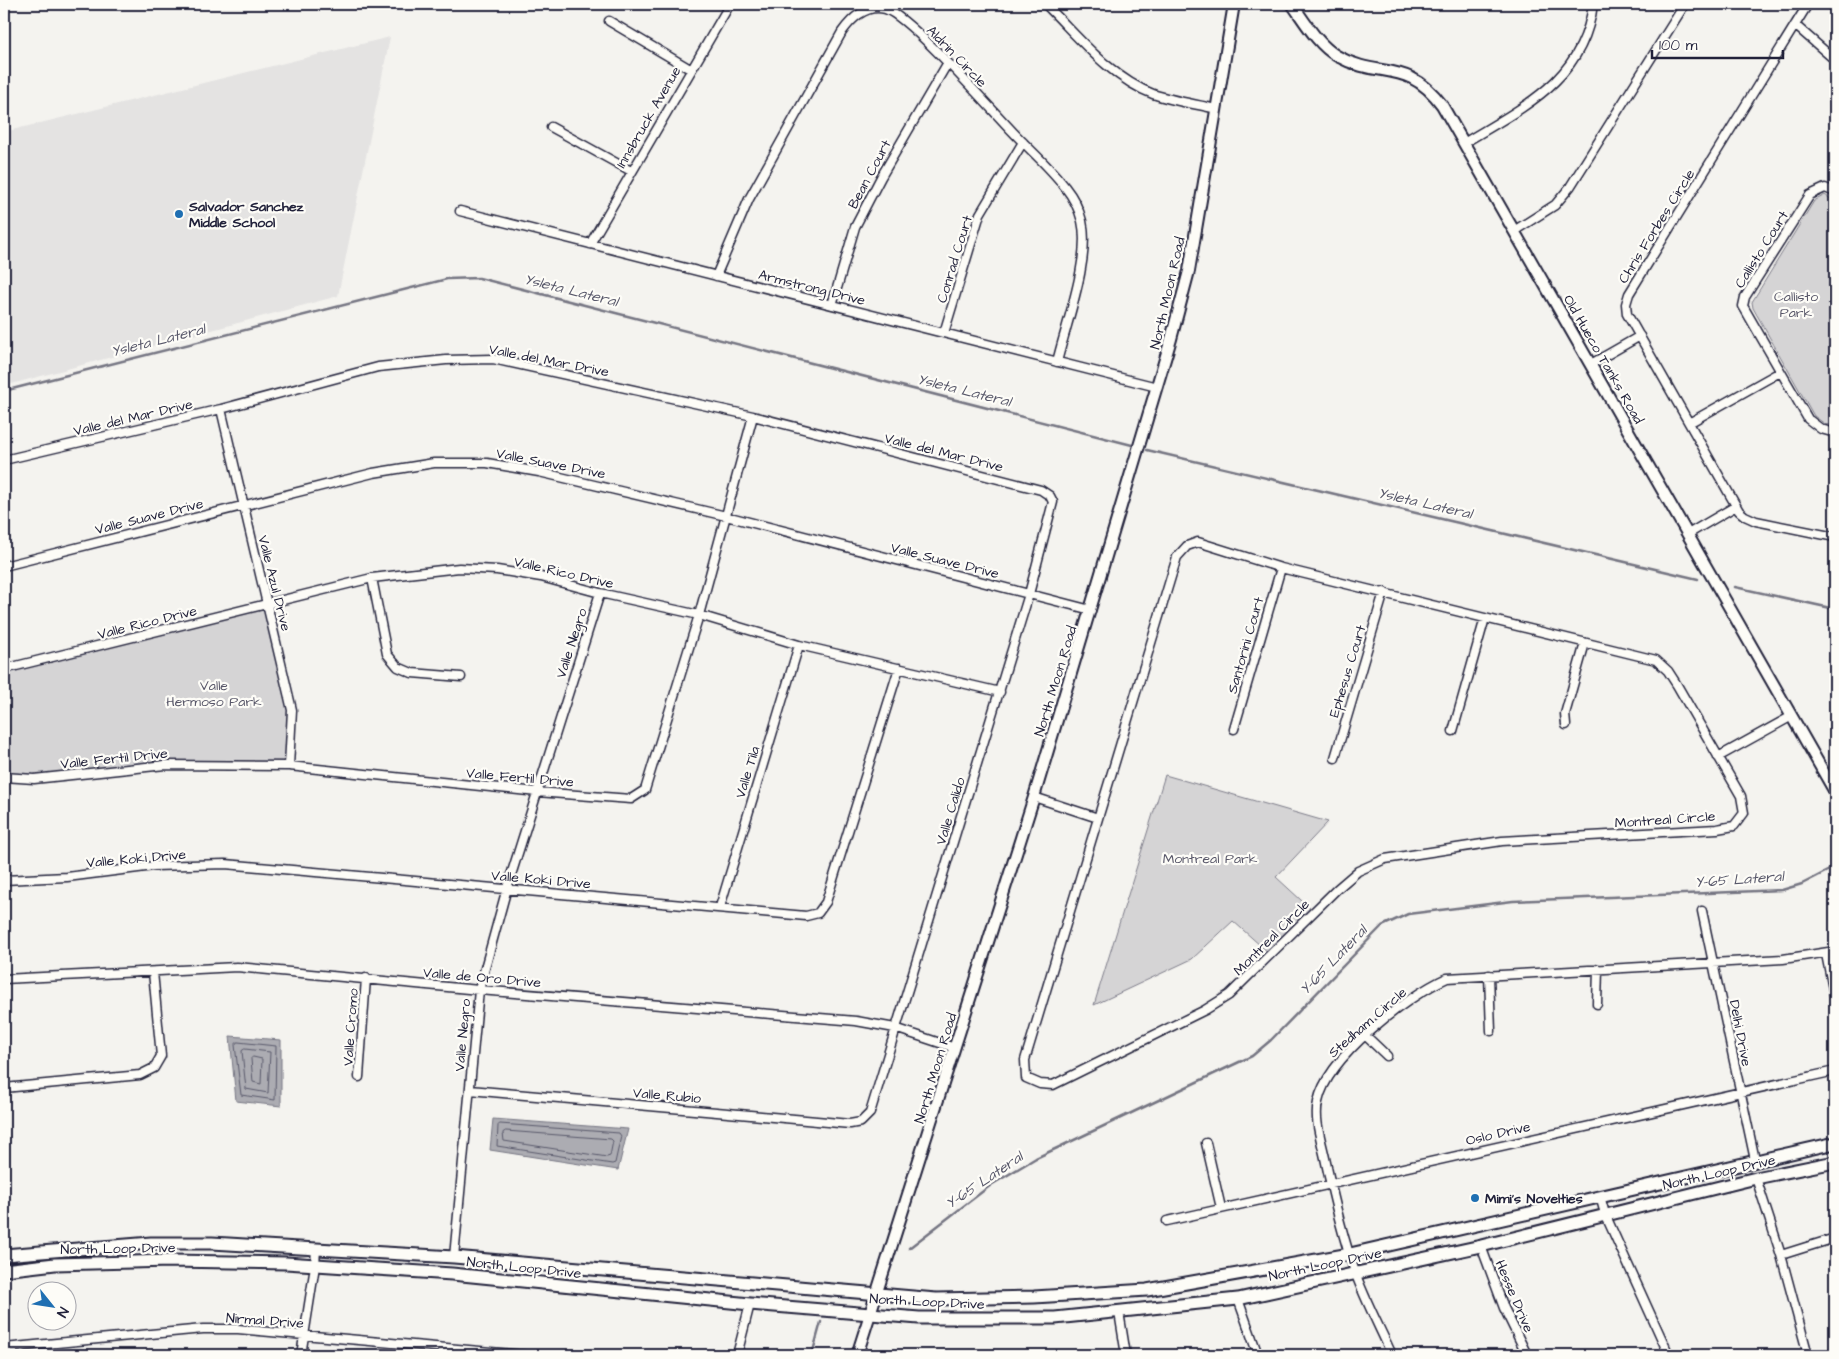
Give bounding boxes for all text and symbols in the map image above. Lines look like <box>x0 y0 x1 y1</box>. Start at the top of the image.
street label: Aldrin Circle <box>922 21 991 92</box>
scale bar <box>1652 28 1783 60</box>
text: 100 m <box>1659 35 1698 56</box>
street label: Innsbruck Avenue <box>612 63 686 172</box>
street label: Bean Court <box>843 136 897 213</box>
street label: Chris Forbes Circle <box>1614 165 1700 287</box>
place label: Salvador Sanchez Middle School <box>188 197 305 233</box>
street label: Callisto Court <box>1730 207 1794 292</box>
marker: Salvador Sanchez Middle School <box>173 208 185 220</box>
street label: Conrad Court <box>932 213 978 306</box>
street label: North Moon Road <box>1145 235 1191 351</box>
street label: Armstrong Drive <box>756 265 868 311</box>
water label: Ysleta Lateral <box>522 269 622 313</box>
park label: Callisto Park <box>1774 287 1818 323</box>
street label: Old Hueco Tanks Road <box>1558 291 1648 428</box>
water label: Ysleta Lateral <box>109 318 209 362</box>
street label: Valle del Mar Drive <box>487 340 611 383</box>
water label: Ysleta Lateral <box>915 369 1015 413</box>
street label: Valle del Mar Drive <box>72 394 195 441</box>
street label: Valle del Mar Drive <box>882 429 1006 478</box>
street label: Valle Suave Drive <box>494 444 608 484</box>
water label: Ysleta Lateral <box>1376 482 1476 525</box>
street label: Valle Suave Drive <box>93 494 206 540</box>
street label: Valle Azul Drive <box>252 533 296 634</box>
street label: Valle Suave Drive <box>889 538 1001 584</box>
street label: Valle Rico Drive <box>512 552 616 594</box>
street label: Santorini Court <box>1223 594 1269 696</box>
street label: Valle Rico Drive <box>95 601 199 645</box>
street label: Valle Negro <box>551 606 593 681</box>
street label: Ephesus Court <box>1324 622 1372 720</box>
street label: North Moon Road <box>1030 624 1082 739</box>
park label: Valle Hermoso Park <box>166 676 262 712</box>
street label: Valle Fertil Drive <box>59 743 169 775</box>
street label: Valle Tila <box>731 744 765 801</box>
street label: Valle Fertil Drive <box>465 763 575 793</box>
street label: Valle Calido <box>931 775 971 848</box>
street label: Montreal Circle <box>1614 806 1716 833</box>
street label: Valle Koki Drive <box>85 845 187 873</box>
park label: Montreal Park <box>1163 849 1258 869</box>
street label: Valle Koki Drive <box>490 866 592 894</box>
water label: Y-65 Lateral <box>1694 866 1786 893</box>
street label: Montreal Circle <box>1229 895 1315 980</box>
water label: Y-65 Lateral <box>1295 920 1373 1000</box>
street label: Valle de Oro Drive <box>422 963 542 993</box>
street label: Stedham Circle <box>1324 983 1412 1063</box>
street label: Valle Cromo <box>338 987 364 1067</box>
street label: Valle Negro <box>450 998 476 1072</box>
street label: Delhi Drive <box>1724 998 1756 1069</box>
street label: North Moon Road <box>910 1011 962 1126</box>
street label: Valle Rubio <box>632 1083 702 1109</box>
street label: Oslo Drive <box>1464 1117 1533 1151</box>
water label: Y-65 Lateral <box>941 1146 1028 1214</box>
street label: North Loop Drive <box>1661 1150 1778 1196</box>
place label: Mimi’s Novelties <box>1485 1189 1583 1209</box>
marker: Mimi’s Novelties <box>1469 1192 1481 1204</box>
street label: North Loop Drive <box>60 1238 176 1260</box>
street label: North Loop Drive <box>1267 1243 1384 1287</box>
street label: North Loop Drive <box>466 1252 583 1284</box>
street label: Hesse Drive <box>1490 1257 1539 1336</box>
north arrow <box>28 1282 78 1332</box>
street label: North Loop Drive <box>869 1289 985 1315</box>
text: N <box>51 1303 73 1321</box>
street label: Nirmal Drive <box>225 1308 305 1334</box>

